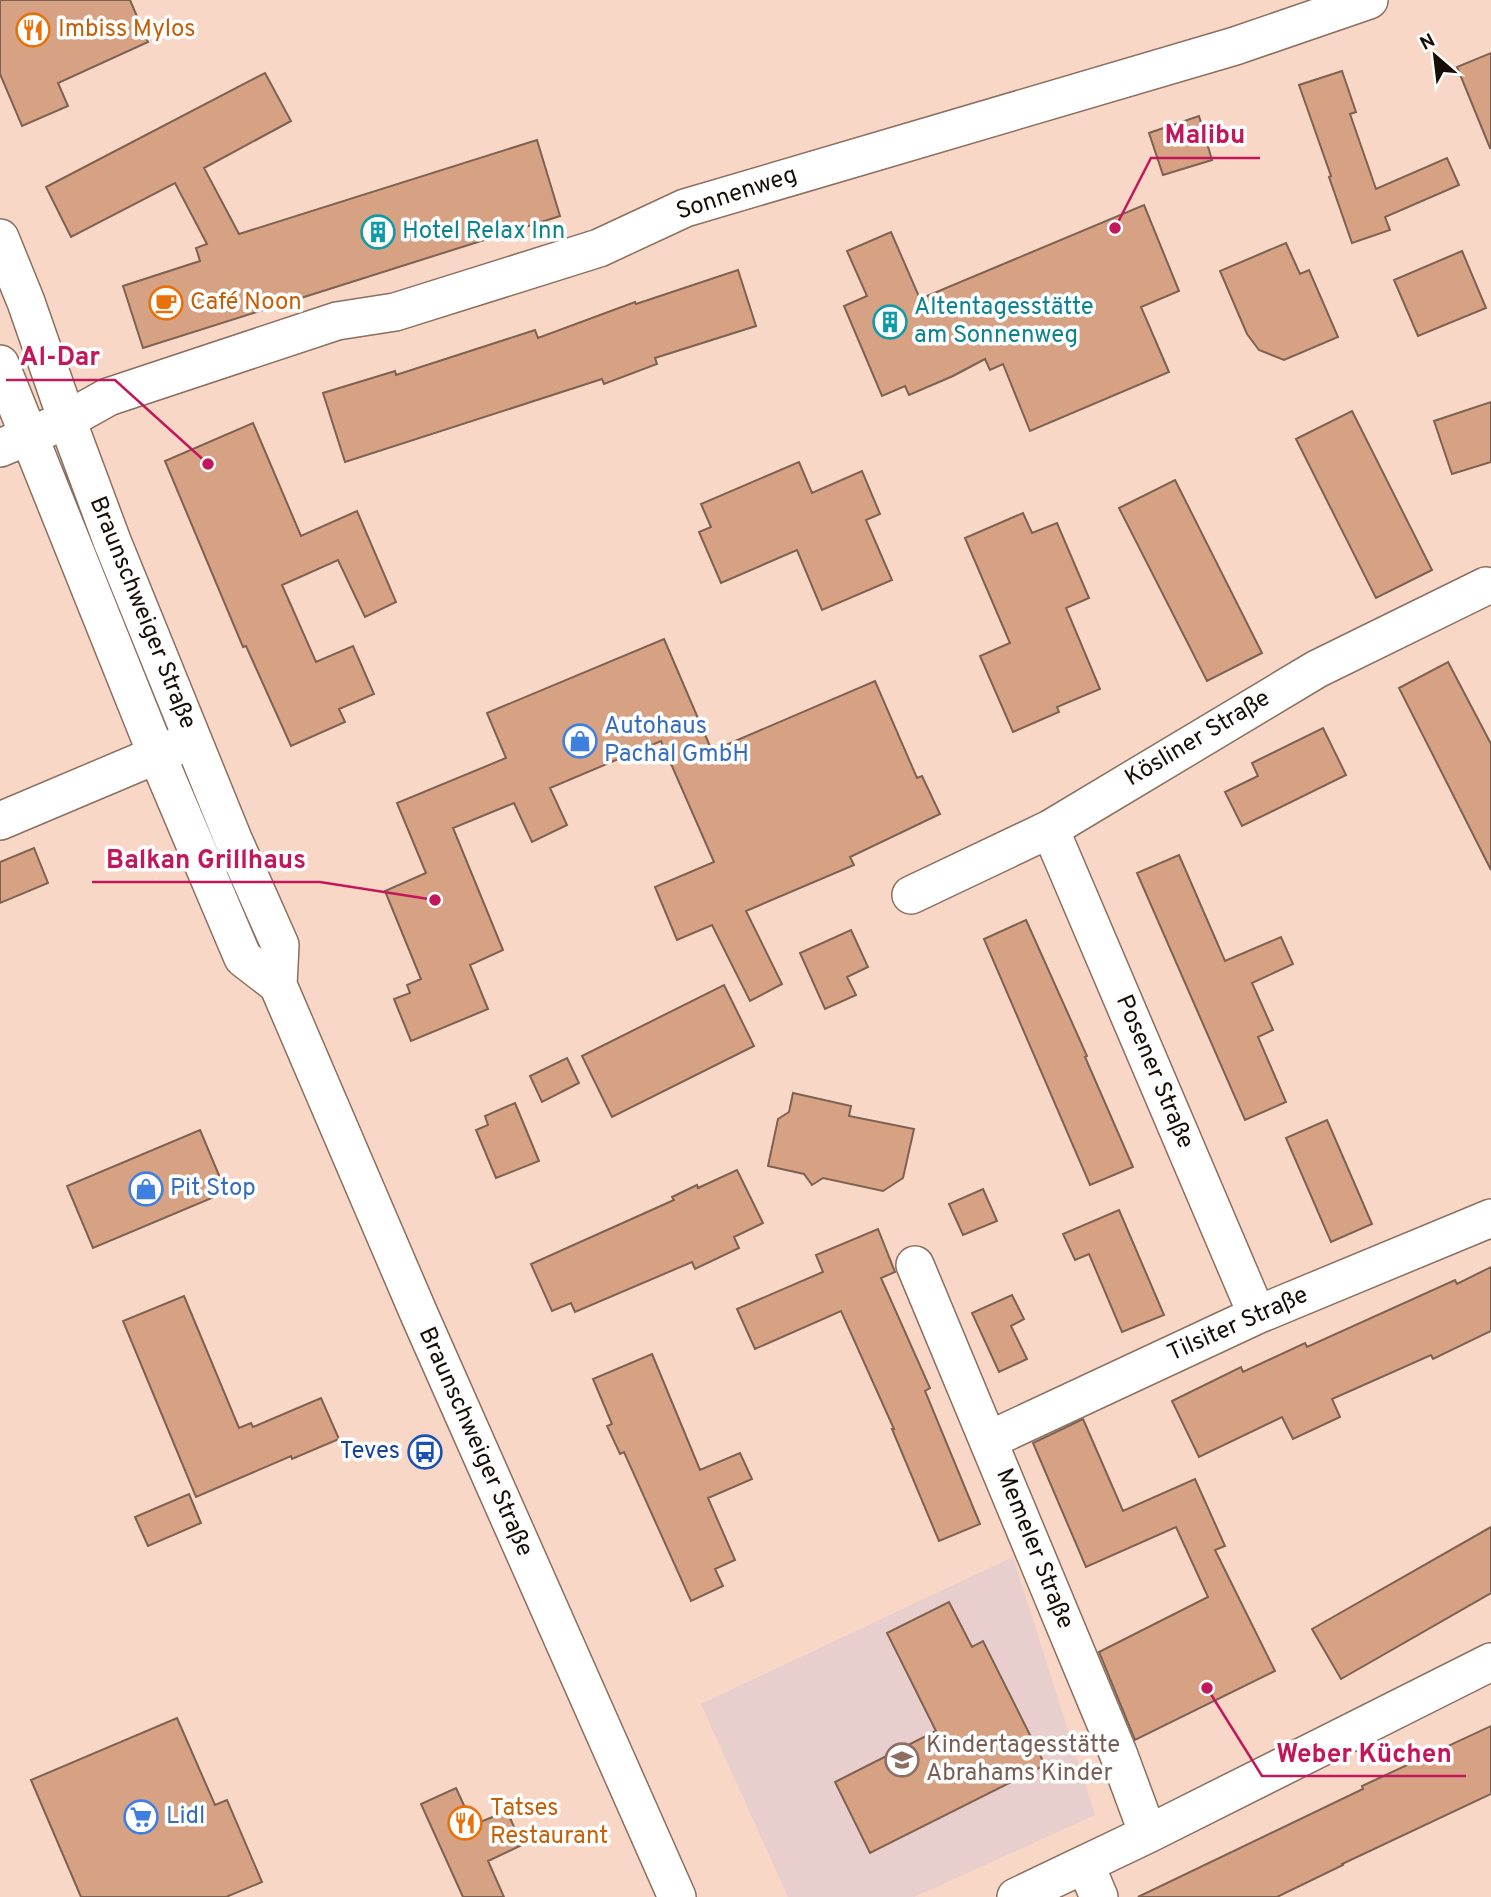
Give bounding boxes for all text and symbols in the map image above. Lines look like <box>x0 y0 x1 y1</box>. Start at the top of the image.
restaurant icon: Imbiss Mylos <box>14 11 52 49</box>
place label: Imbiss Mylos <box>58 15 196 45</box>
north arrow <box>1400 21 1470 91</box>
text: N <box>1416 29 1440 57</box>
callout: Malibu <box>1151 111 1260 158</box>
text: Malibu <box>1165 120 1245 153</box>
street label: Sonnenweg <box>673 160 801 228</box>
building icon: Hotel Relax Inn <box>359 213 397 251</box>
place label: Hotel Relax Inn <box>402 217 565 247</box>
cafe icon: Café Noon <box>147 284 185 322</box>
place label: Café Noon <box>190 288 302 318</box>
place label: Altentagesstätte am Sonnenweg <box>914 293 1094 351</box>
building icon: Altentagesstätte am Sonnenweg <box>871 303 909 341</box>
callout: Al-Dar <box>6 333 115 380</box>
text: Al-Dar <box>20 342 100 375</box>
street label: Braunschweiger Straße <box>82 492 202 734</box>
street label: Kösliner Straße <box>1120 684 1276 794</box>
place label: Autohaus Pachal GmbH <box>604 712 749 770</box>
shop icon: Autohaus Pachal GmbH <box>561 722 599 760</box>
callout: Balkan Grillhaus <box>92 835 320 882</box>
text: Balkan Grillhaus <box>106 845 306 878</box>
street label: Posener Straße <box>1108 990 1200 1154</box>
shop icon: Pit Stop <box>127 1170 165 1208</box>
place label: Pit Stop <box>170 1174 256 1204</box>
street label: Tilsiter Straße <box>1163 1281 1313 1369</box>
street label: Braunschweiger Straße <box>411 1323 539 1561</box>
bus stop icon: Teves <box>406 1433 444 1471</box>
place label: Teves <box>340 1437 400 1467</box>
street label: Memeler Straße <box>988 1464 1080 1634</box>
callout: Weber Küchen <box>1262 1729 1466 1776</box>
place label: Kindertagesstätte Abrahams Kinder <box>926 1731 1120 1789</box>
text: Weber Küchen <box>1276 1739 1452 1772</box>
school or university icon: Kindertagesstätte Abrahams Kinder <box>883 1741 921 1779</box>
place label: Tatses Restaurant <box>490 1794 608 1852</box>
supermarket icon: Lidl <box>122 1798 160 1836</box>
place label: Lidl <box>166 1802 205 1832</box>
restaurant icon: Tatses Restaurant <box>446 1804 484 1842</box>

